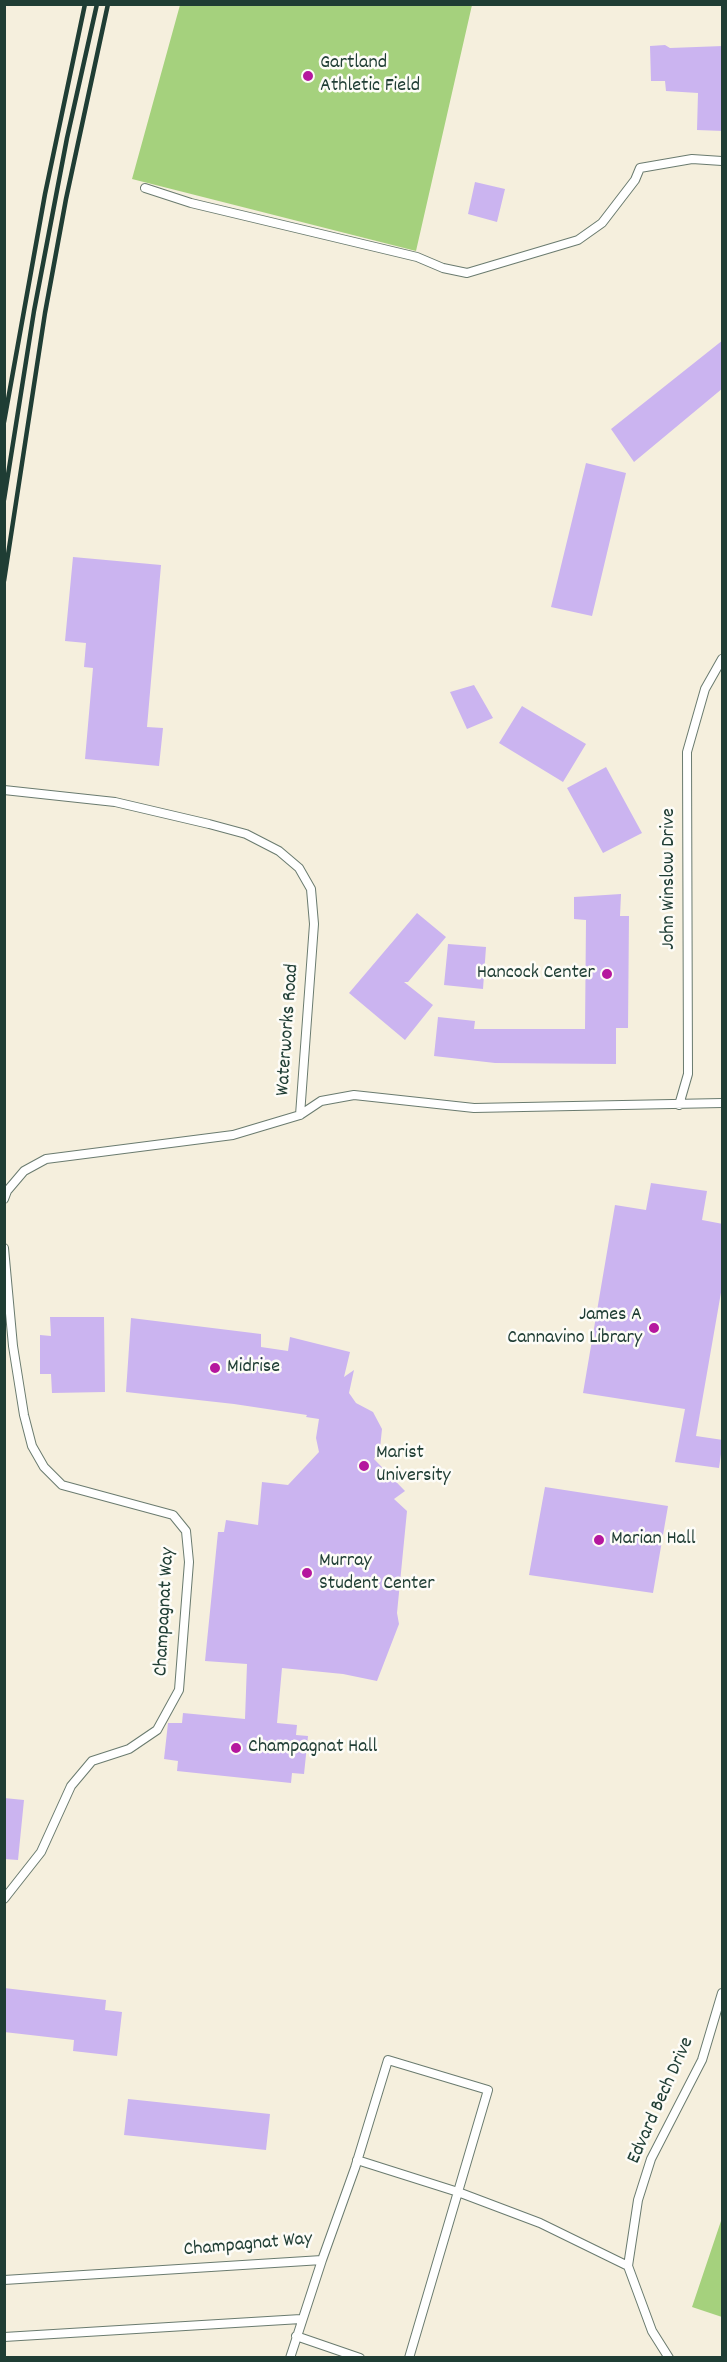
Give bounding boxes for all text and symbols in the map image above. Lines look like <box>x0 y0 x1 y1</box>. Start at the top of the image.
place label: Gartland Athletic Field <box>320 52 420 99</box>
marker: Gartland Athletic Field <box>301 69 315 83</box>
street label: John Winslow Drive <box>658 808 682 950</box>
place label: Hancock Center <box>477 962 595 986</box>
street label: Waterworks Road <box>272 963 306 1097</box>
marker: Hancock Center <box>600 967 614 981</box>
place label: James A Cannavino Library <box>507 1304 642 1351</box>
marker: James A Cannavino Library <box>647 1321 661 1335</box>
place label: Midrise <box>227 1356 280 1380</box>
marker: Midrise <box>208 1361 222 1375</box>
place label: Marist University <box>376 1442 451 1489</box>
marker: Marist University <box>357 1459 371 1473</box>
place label: Marian Hall <box>611 1528 696 1552</box>
marker: Marian Hall <box>592 1533 606 1547</box>
street label: Champagnat Way <box>151 1547 181 1677</box>
place label: Murray Student Center <box>319 1550 435 1597</box>
marker: Murray Student Center <box>300 1566 314 1580</box>
place label: Champagnat Hall <box>248 1736 377 1760</box>
marker: Champagnat Hall <box>229 1741 243 1755</box>
street label: Edvard Bech Drive <box>623 2034 701 2168</box>
street label: Champagnat Way <box>183 2228 313 2264</box>

